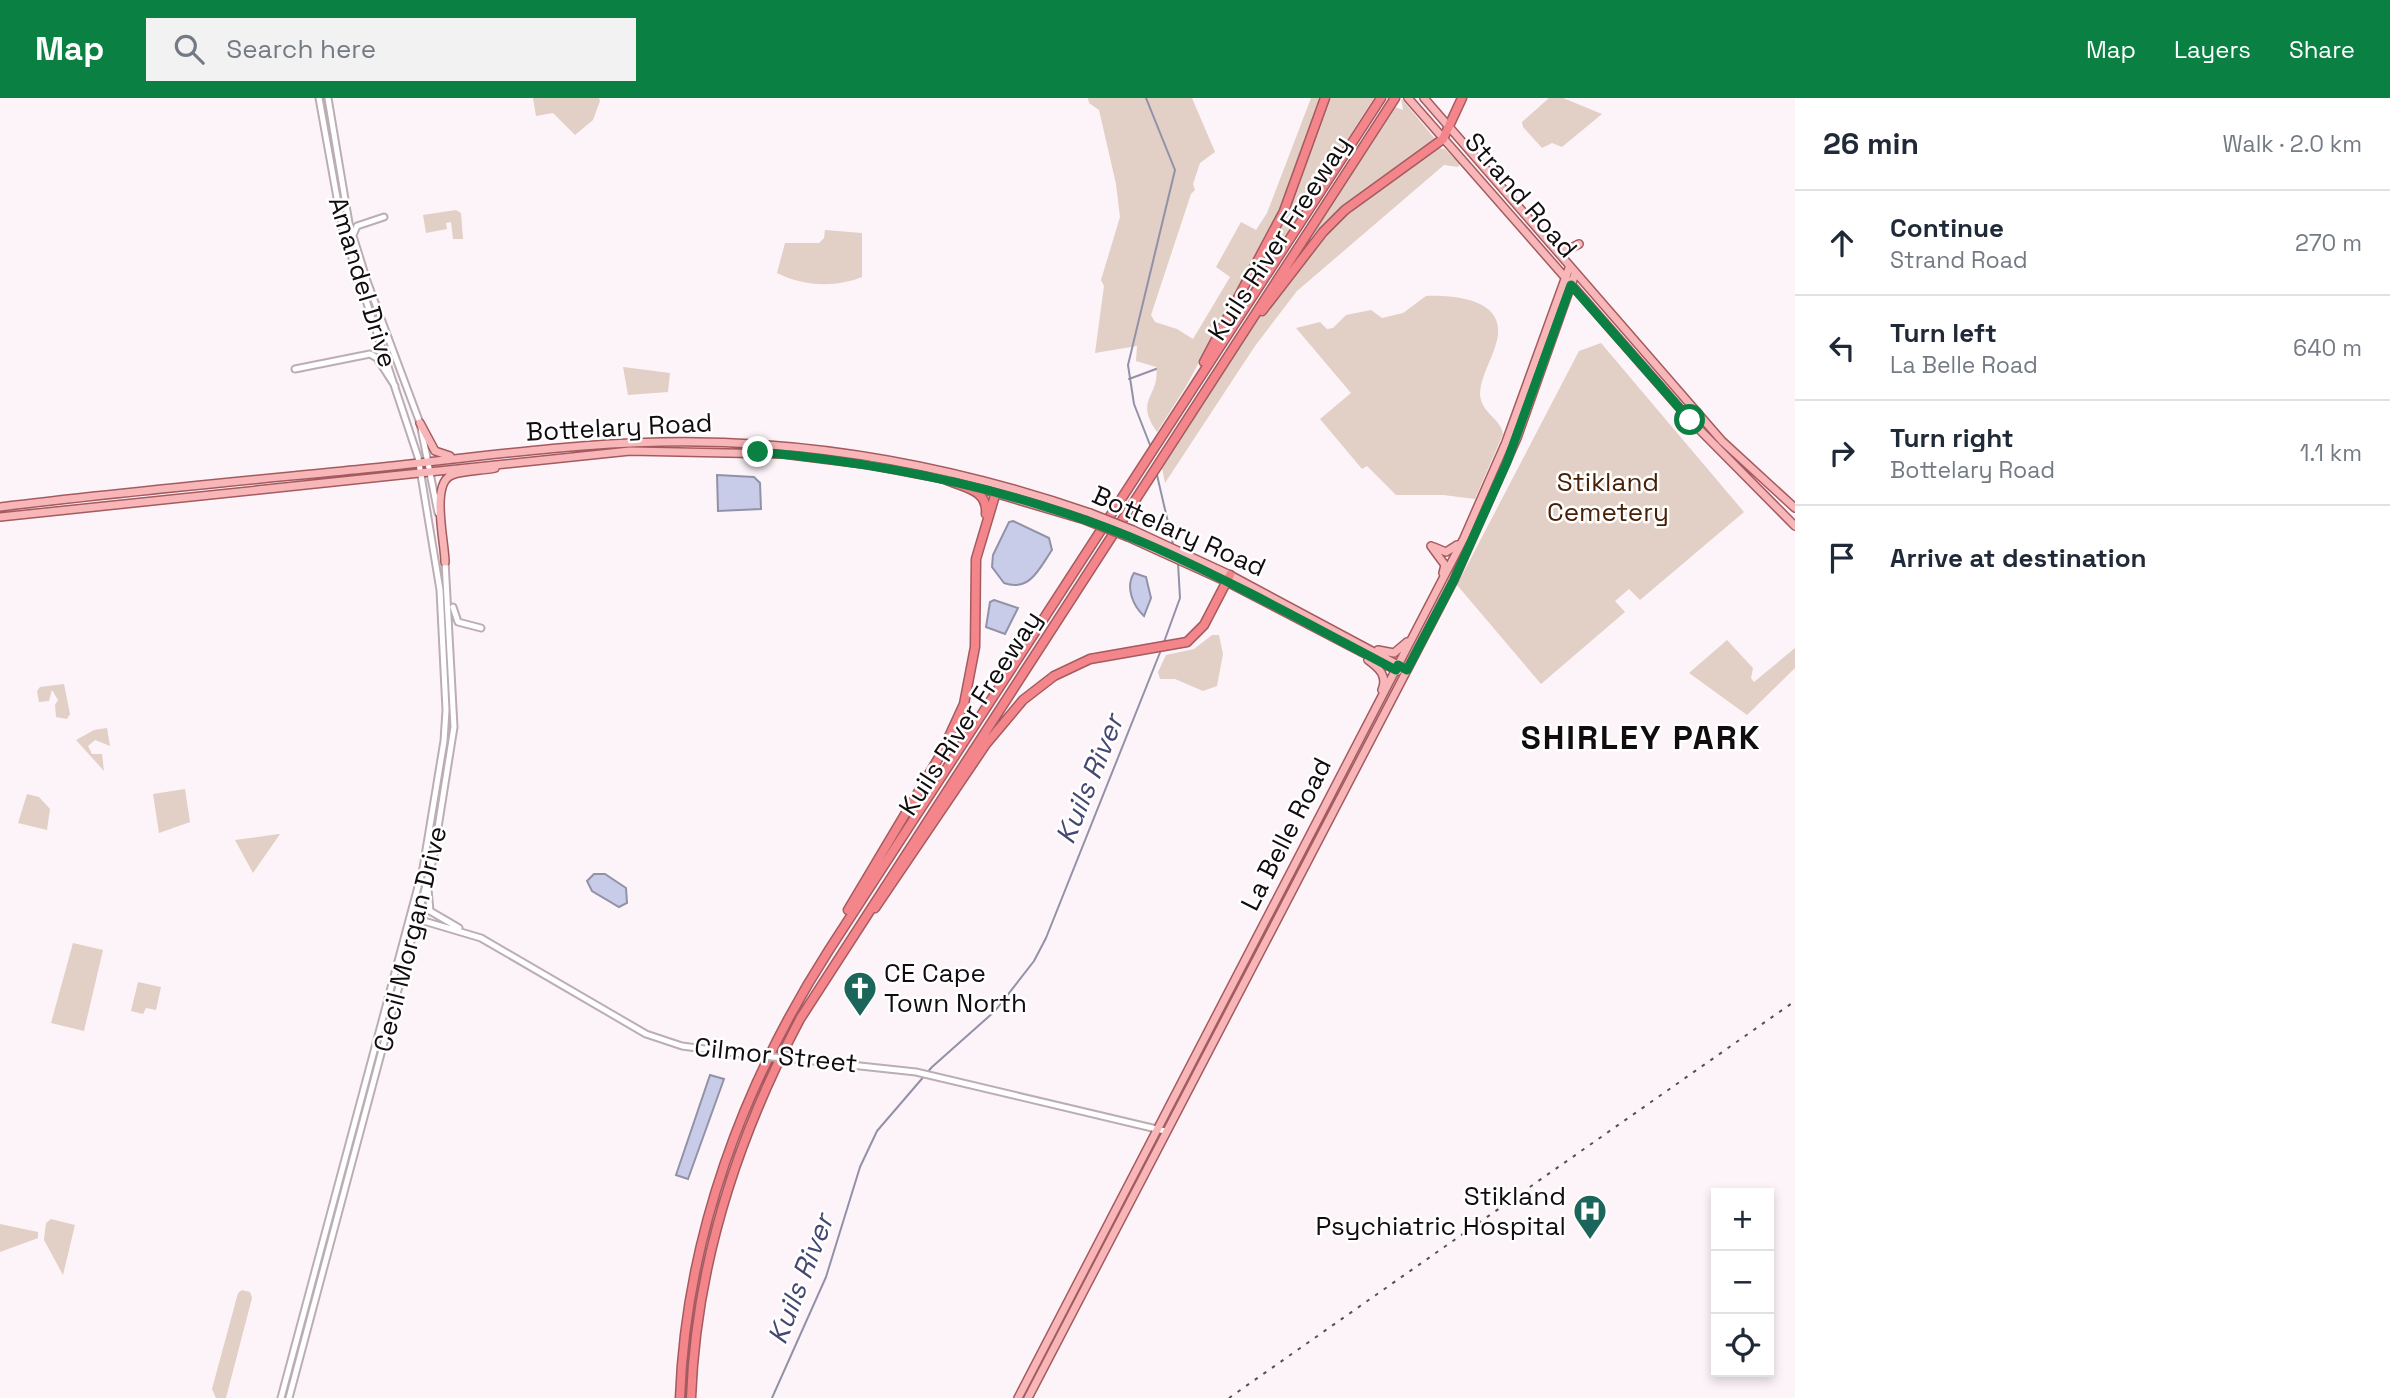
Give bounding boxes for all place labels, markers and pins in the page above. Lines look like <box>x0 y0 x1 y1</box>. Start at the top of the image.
place label: CE Cape Town North <box>884 956 1027 1020</box>
church icon: CE Cape Town North <box>841 969 879 1018</box>
place label: Stikland Psychiatric Hospital <box>1316 1179 1566 1243</box>
hospital icon: Stikland Psychiatric Hospital <box>1571 1192 1609 1241</box>

